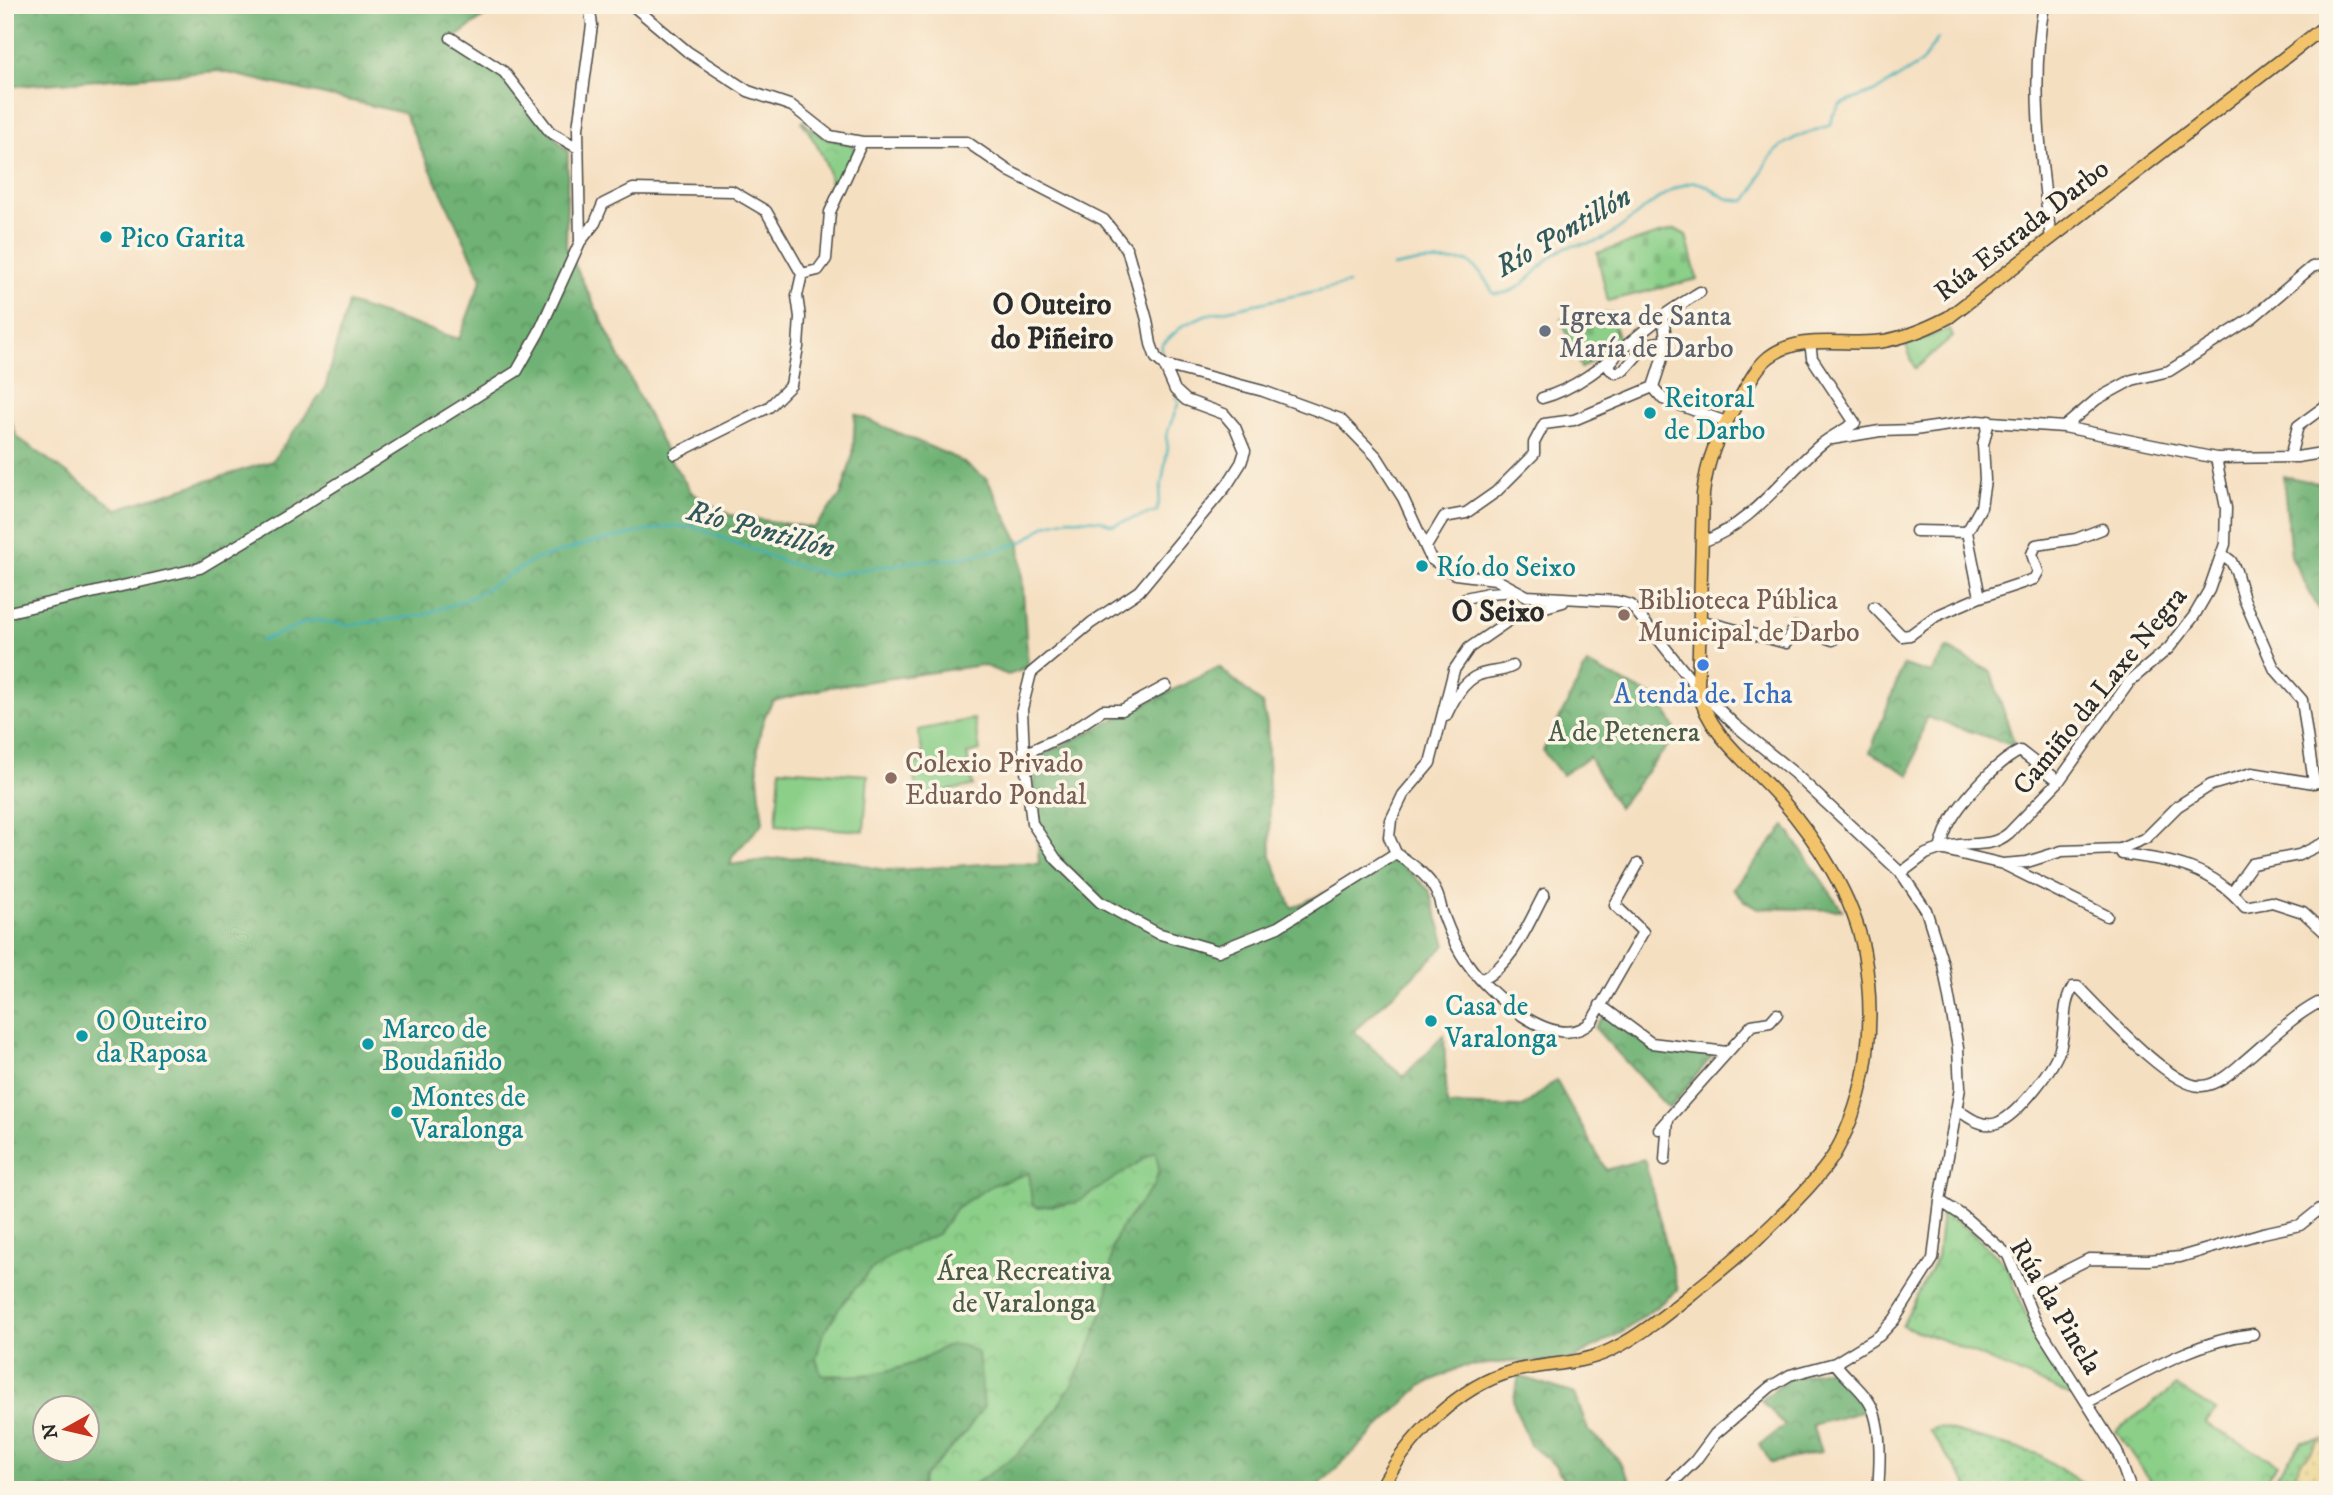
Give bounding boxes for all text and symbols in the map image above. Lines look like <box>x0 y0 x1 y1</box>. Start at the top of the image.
street label: Rúa Estrada Darbo <box>1928 151 2116 309</box>
water label: Río Pontillón <box>1488 178 1638 287</box>
place label: Pico Garita <box>120 221 245 256</box>
marker: Pico Garita <box>98 229 114 245</box>
district label: O Outeiro do Piñeiro <box>991 287 1113 358</box>
place label: Igrexa de Santa María de Darbo <box>1559 299 1734 366</box>
marker: Igrexa de Santa María de Darbo <box>1537 323 1553 339</box>
place label: Reitoral de Darbo <box>1664 381 1765 448</box>
marker: Reitoral de Darbo <box>1642 405 1658 421</box>
water label: Río Pontillón <box>682 493 838 568</box>
place label: Río do Seixo <box>1436 550 1576 585</box>
marker: Río do Seixo <box>1414 558 1430 574</box>
street label: Camiño da Laxe Negra <box>2005 580 2195 802</box>
place label: Biblioteca Pública Municipal de Darbo <box>1638 583 1860 650</box>
district label: O Seixo <box>1452 594 1544 631</box>
marker: Biblioteca Pública Municipal de Darbo <box>1616 607 1632 623</box>
marker: A tenda de. Icha <box>1695 657 1711 673</box>
place label: A tenda de. Icha <box>1614 677 1792 712</box>
park label: A de Petenera <box>1548 715 1700 750</box>
place label: Colexio Privado Eduardo Pondal <box>905 746 1087 813</box>
marker: Colexio Privado Eduardo Pondal <box>883 770 899 786</box>
place label: Casa de Varalonga <box>1444 989 1557 1056</box>
place label: O Outeiro da Raposa <box>96 1004 207 1071</box>
place label: Marco de Boudañido <box>382 1012 502 1079</box>
marker: Casa de Varalonga <box>1423 1013 1439 1029</box>
marker: O Outeiro da Raposa <box>74 1028 90 1044</box>
marker: Marco de Boudañido <box>360 1036 376 1052</box>
place label: Montes de Varalonga <box>410 1080 526 1147</box>
marker: Montes de Varalonga <box>389 1104 405 1120</box>
street label: Rúa da Pinela <box>2002 1233 2110 1381</box>
park label: Área Recreativa de Varalonga <box>937 1253 1111 1321</box>
north arrow <box>32 1394 102 1464</box>
text: N <box>38 1421 63 1440</box>

